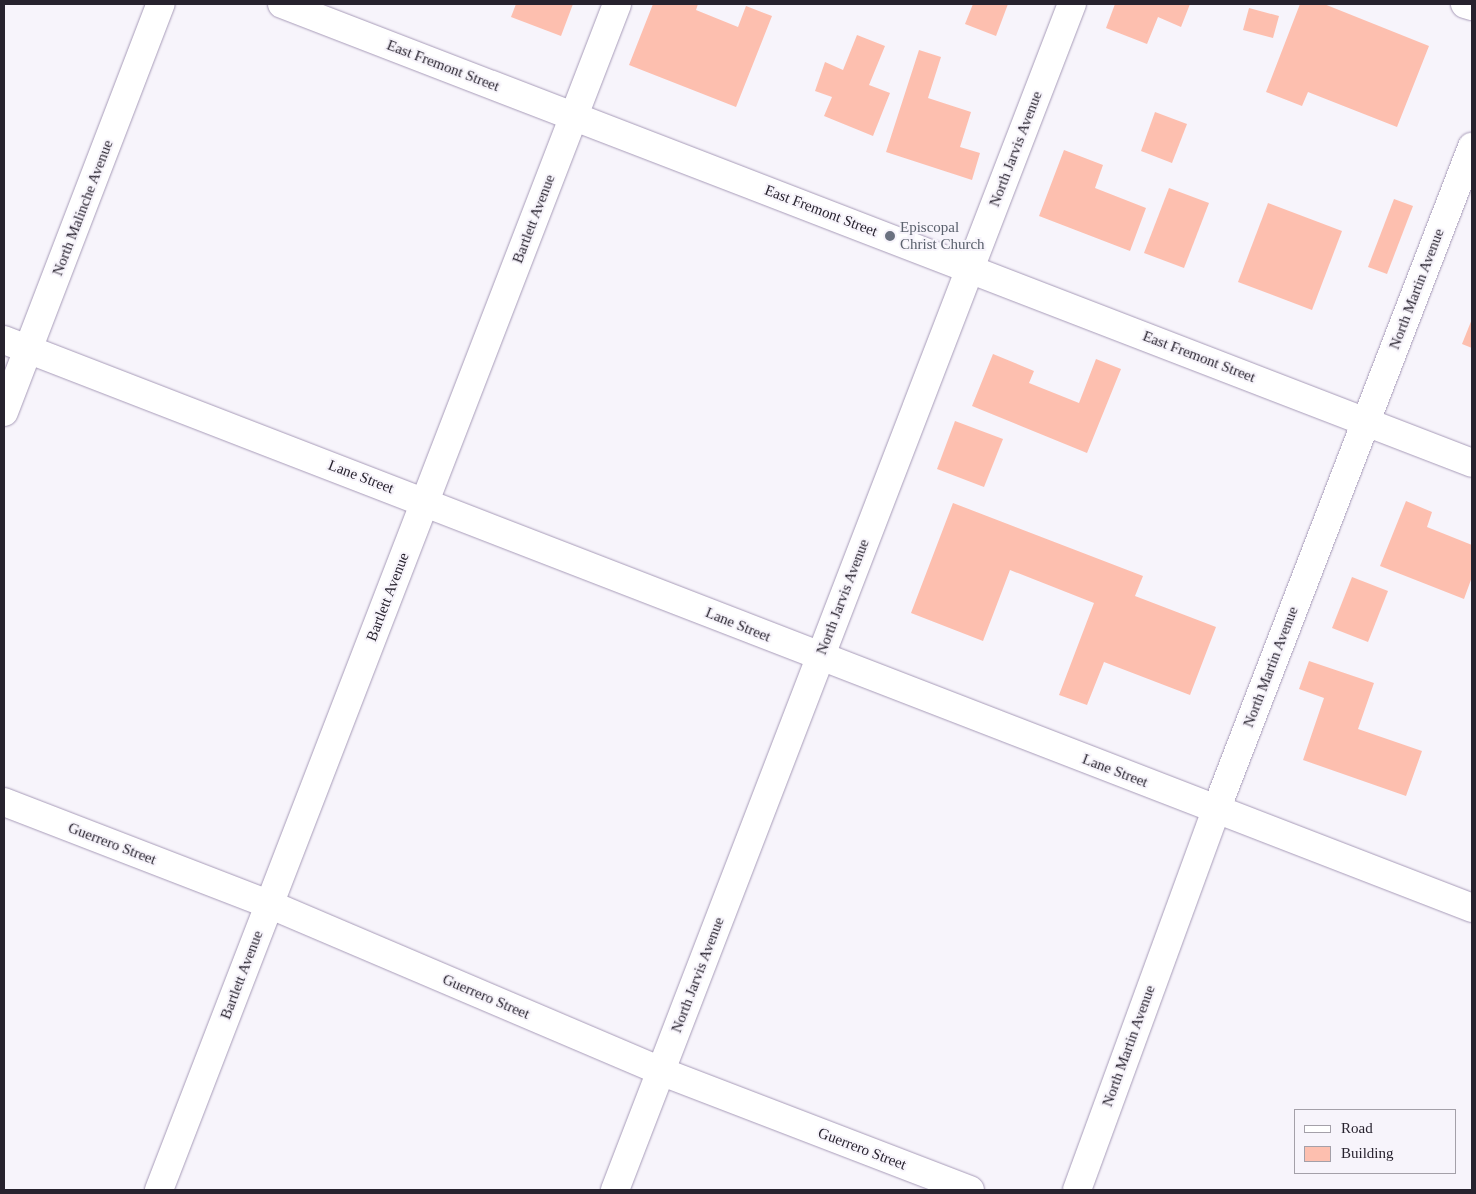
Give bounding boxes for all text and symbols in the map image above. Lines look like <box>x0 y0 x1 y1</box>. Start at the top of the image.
street label: East Fremont Street <box>384 36 502 96</box>
street label: North Jarvis Avenue <box>986 88 1046 210</box>
street label: North Malinche Avenue <box>49 137 117 279</box>
street label: Bartlett Avenue <box>509 172 559 266</box>
street label: East Fremont Street <box>762 181 880 241</box>
place label: Episcopal Christ Church <box>900 218 985 253</box>
street label: North Martin Avenue <box>1386 226 1448 352</box>
marker: Episcopal Christ Church <box>884 230 896 242</box>
street label: East Fremont Street <box>1140 327 1258 387</box>
street label: Lane Street <box>326 456 396 498</box>
street label: North Jarvis Avenue <box>813 536 873 658</box>
street label: Bartlett Avenue <box>363 550 413 644</box>
street label: Lane Street <box>703 604 773 646</box>
street label: North Martin Avenue <box>1240 604 1302 730</box>
street label: Lane Street <box>1080 750 1150 792</box>
street label: Guerrero Street <box>65 819 159 869</box>
street label: North Jarvis Avenue <box>668 914 728 1036</box>
street label: Bartlett Avenue <box>217 928 267 1022</box>
street label: Guerrero Street <box>440 971 532 1023</box>
street label: North Martin Avenue <box>1099 982 1159 1110</box>
legend <box>1294 1109 1456 1174</box>
text: Road <box>1341 1120 1373 1136</box>
street label: Guerrero Street <box>815 1124 909 1174</box>
text: Building <box>1341 1145 1394 1161</box>

